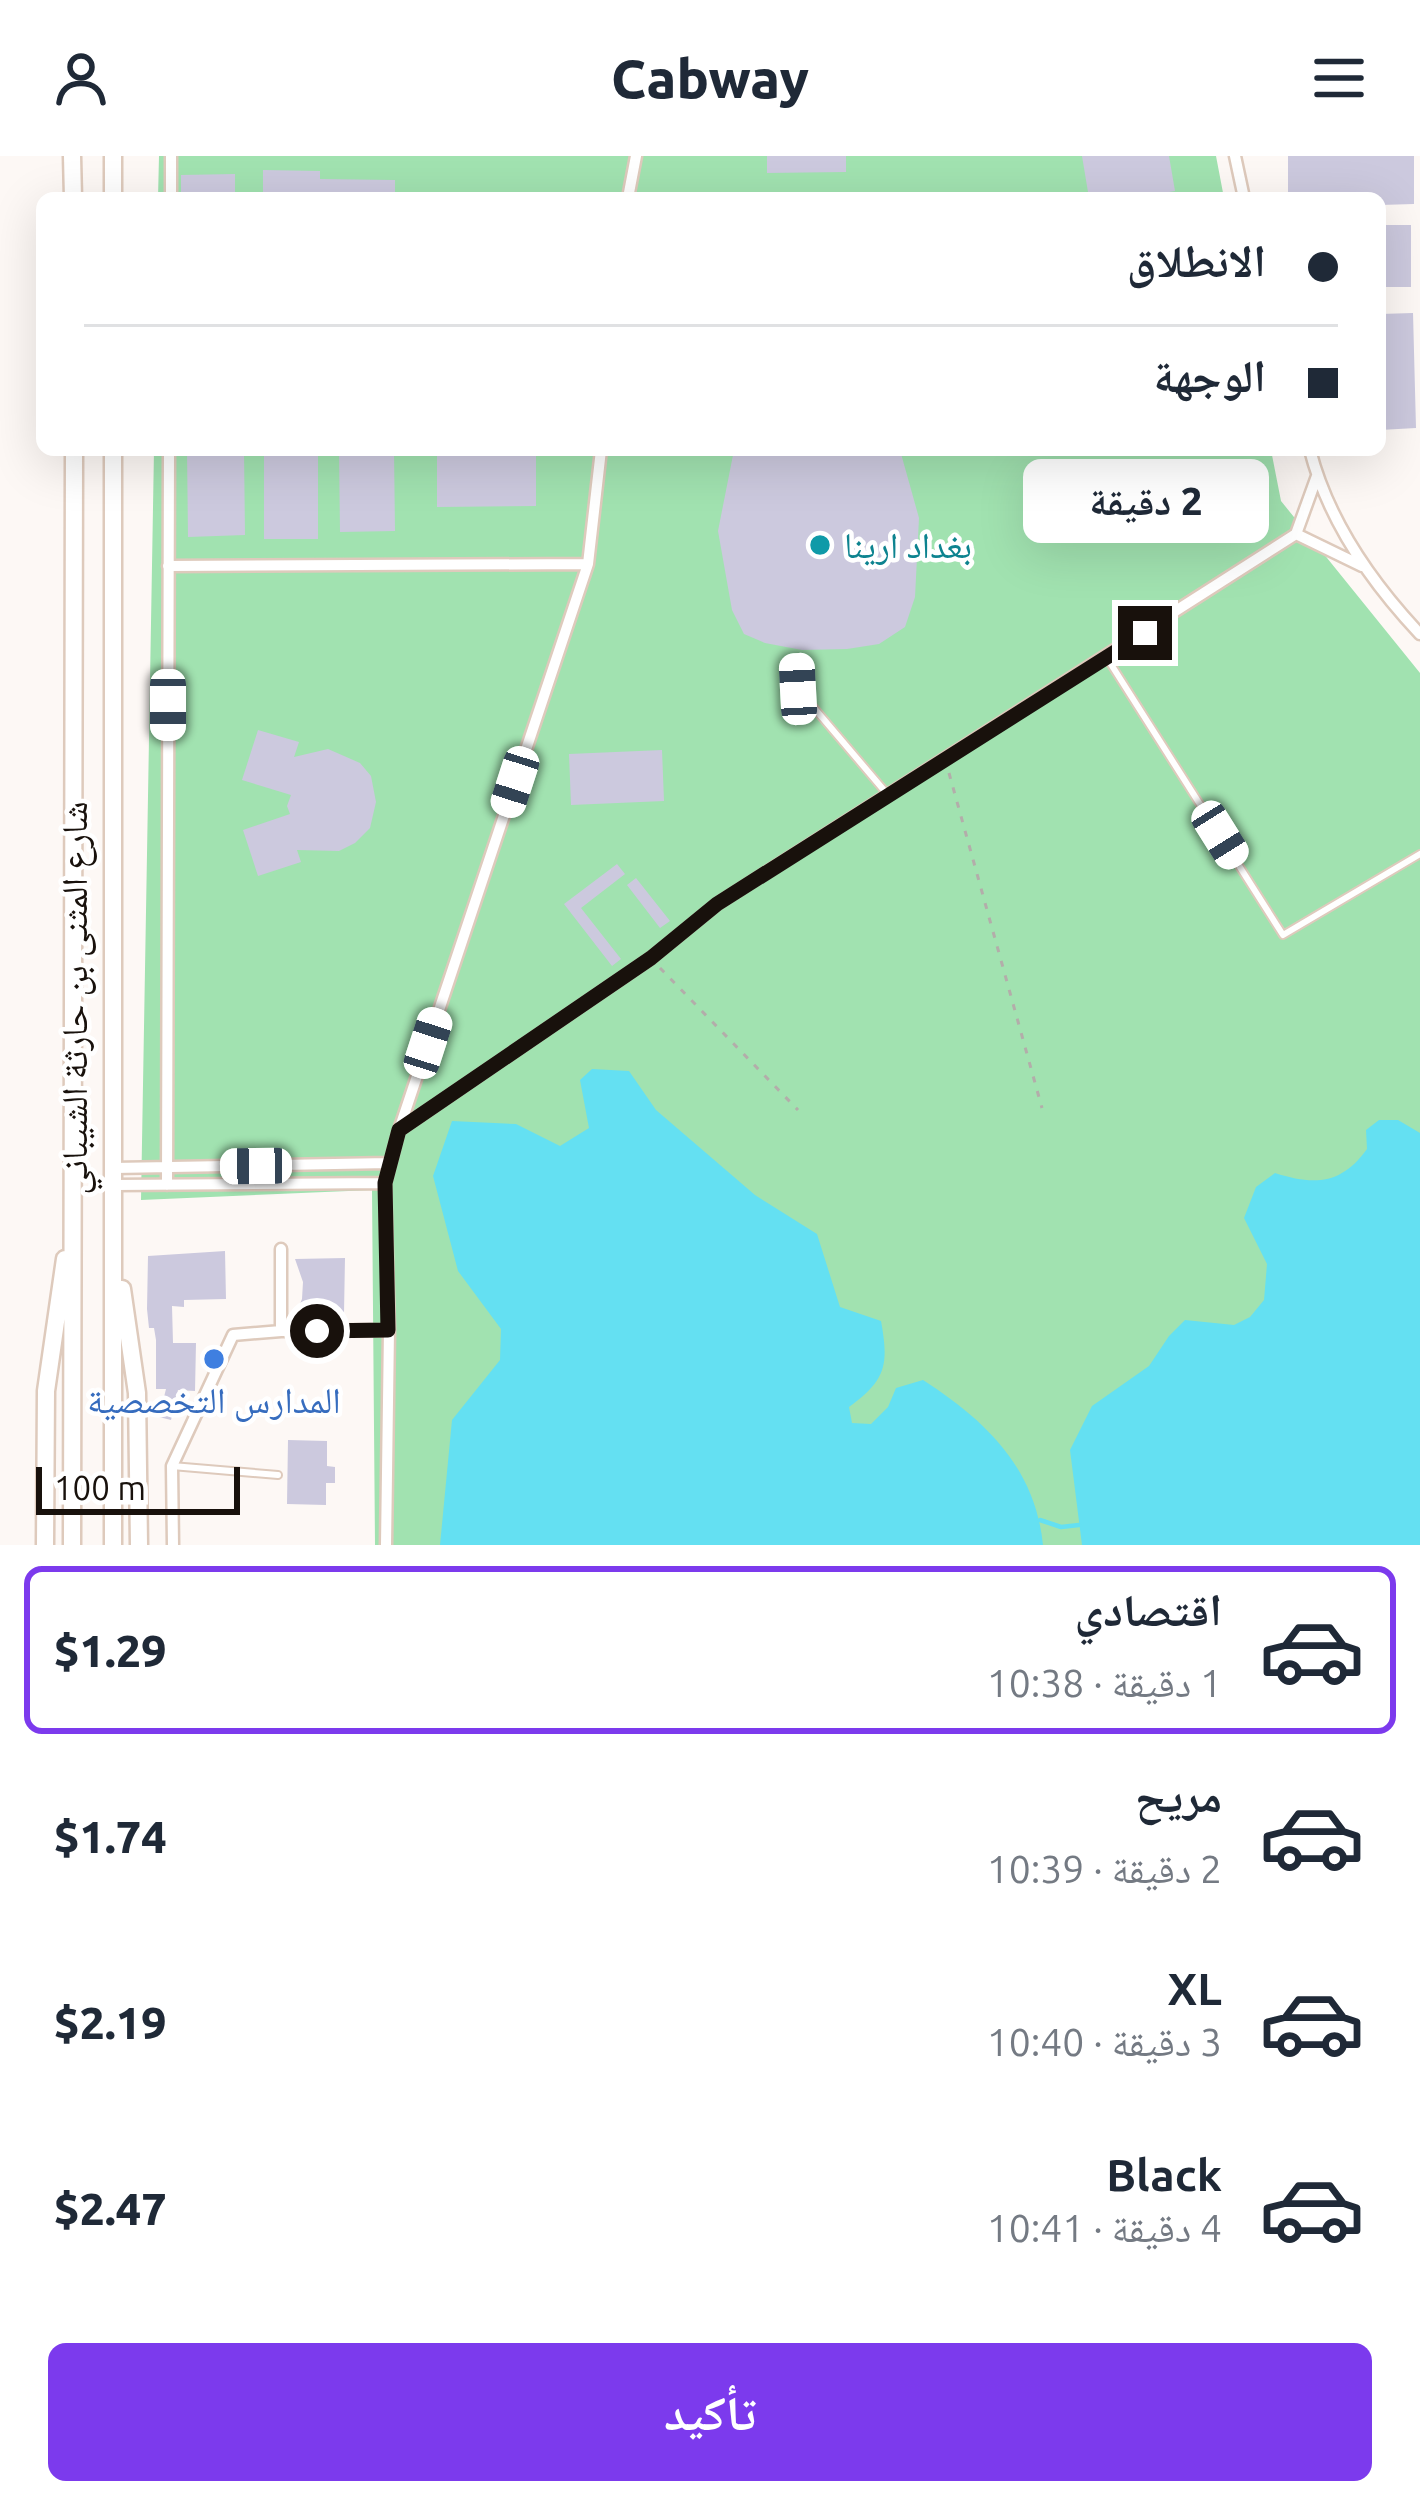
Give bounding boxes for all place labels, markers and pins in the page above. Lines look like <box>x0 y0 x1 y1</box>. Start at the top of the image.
place label: بغداد ارينا <box>844 524 972 566</box>
marker: بغداد ارينا <box>807 532 833 558</box>
marker: المدارس التخصصية <box>201 1346 227 1372</box>
place label: المدارس التخصصية <box>87 1379 341 1422</box>

